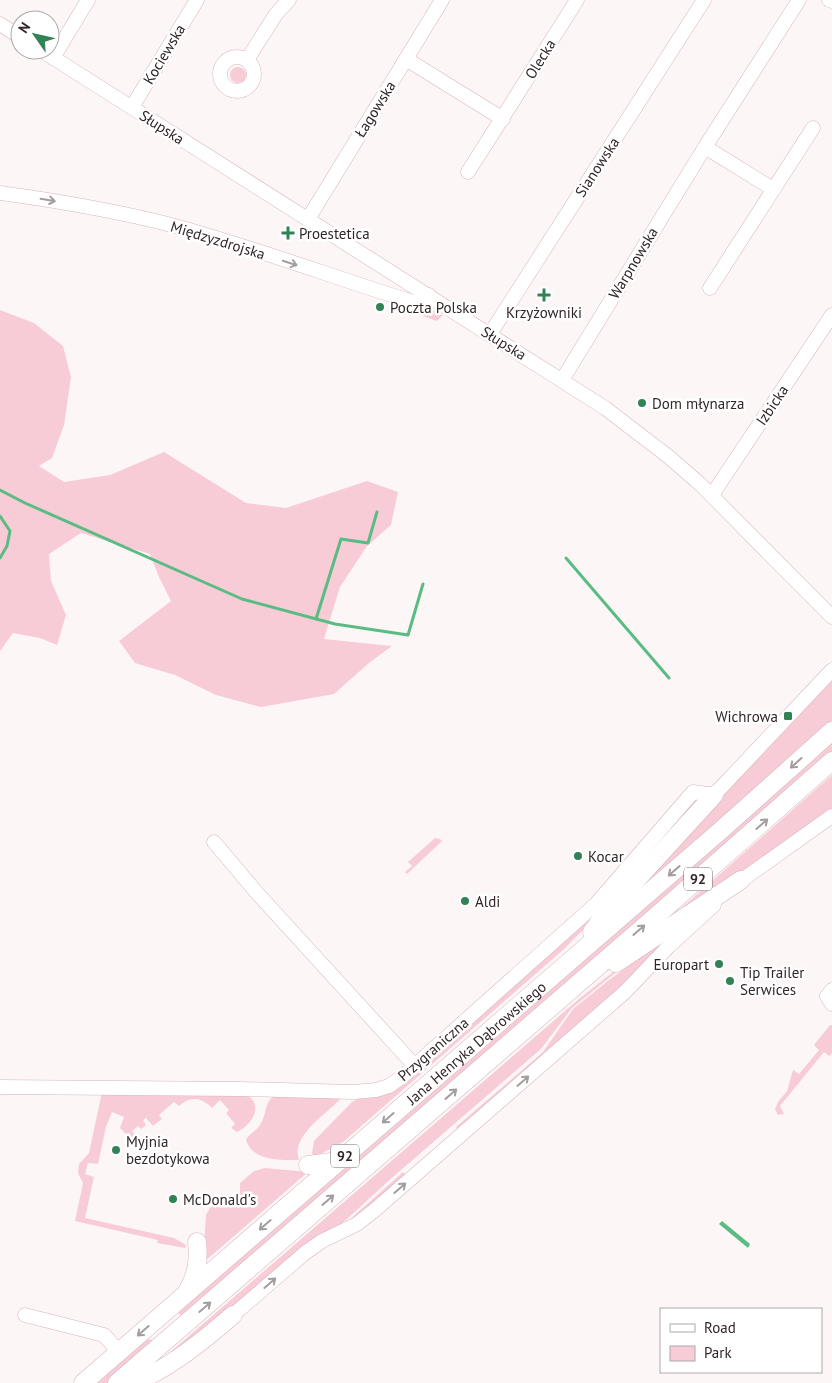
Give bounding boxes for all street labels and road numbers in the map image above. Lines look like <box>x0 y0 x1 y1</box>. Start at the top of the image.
street label: Kociewska <box>139 21 189 87</box>
street label: Olecka <box>520 36 560 82</box>
street label: Łagowska <box>350 77 400 141</box>
street label: Słupska <box>136 106 188 148</box>
street label: Sianowska <box>571 134 623 200</box>
street label: Międzyzdrojska <box>168 217 268 263</box>
street label: Warpnowska <box>604 224 662 302</box>
street label: Słupska <box>478 322 530 364</box>
street label: Izbicka <box>752 381 792 429</box>
road number: 92 <box>684 868 712 891</box>
street label: Jana Henryka Dąbrowskiego <box>401 977 550 1109</box>
street label: Przygraniczna <box>394 1013 472 1085</box>
road number: 92 <box>331 1144 359 1168</box>

